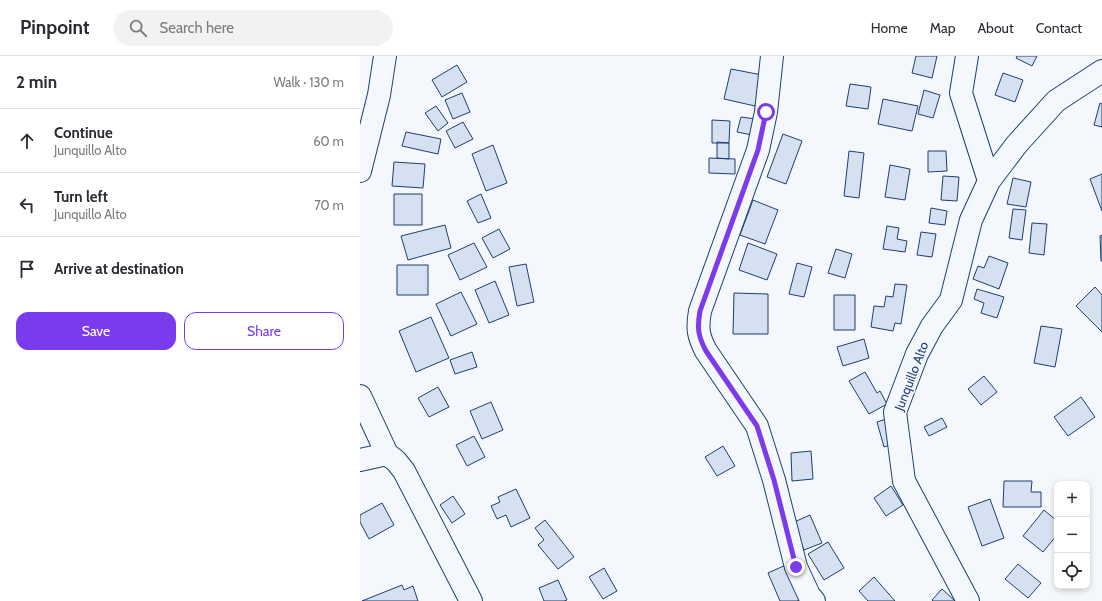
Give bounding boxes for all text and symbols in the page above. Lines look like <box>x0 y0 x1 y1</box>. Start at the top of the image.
search box <box>113 10 393 46</box>
text: Pinpoint <box>20 16 89 39</box>
icon: search <box>127 17 149 39</box>
text: Search here <box>159 19 234 37</box>
text: Home <box>871 19 908 37</box>
text: Map <box>930 19 955 37</box>
text: About <box>977 19 1014 37</box>
text: Contact <box>1036 19 1082 37</box>
text: 2 min <box>16 72 57 92</box>
text: Walk · 130 m <box>273 74 344 90</box>
route start <box>757 103 775 121</box>
text: Continue <box>54 124 113 142</box>
icon: ahead <box>16 130 38 152</box>
text: 60 m <box>313 133 344 149</box>
text: Junquillo Alto <box>54 142 127 158</box>
text: Turn left <box>54 188 108 206</box>
icon: left <box>16 194 38 216</box>
text: 70 m <box>314 197 344 213</box>
text: Junquillo Alto <box>54 206 127 222</box>
icon: arrive <box>16 258 38 280</box>
text: Arrive at destination <box>54 260 184 278</box>
button: Save <box>16 312 176 350</box>
button: Share <box>184 312 344 350</box>
street label: Junquillo Alto <box>890 339 931 414</box>
map controls <box>1054 481 1090 589</box>
button: + <box>1054 481 1090 517</box>
button: − <box>1054 517 1090 553</box>
button: locate <box>1054 553 1090 589</box>
route end <box>787 558 805 576</box>

